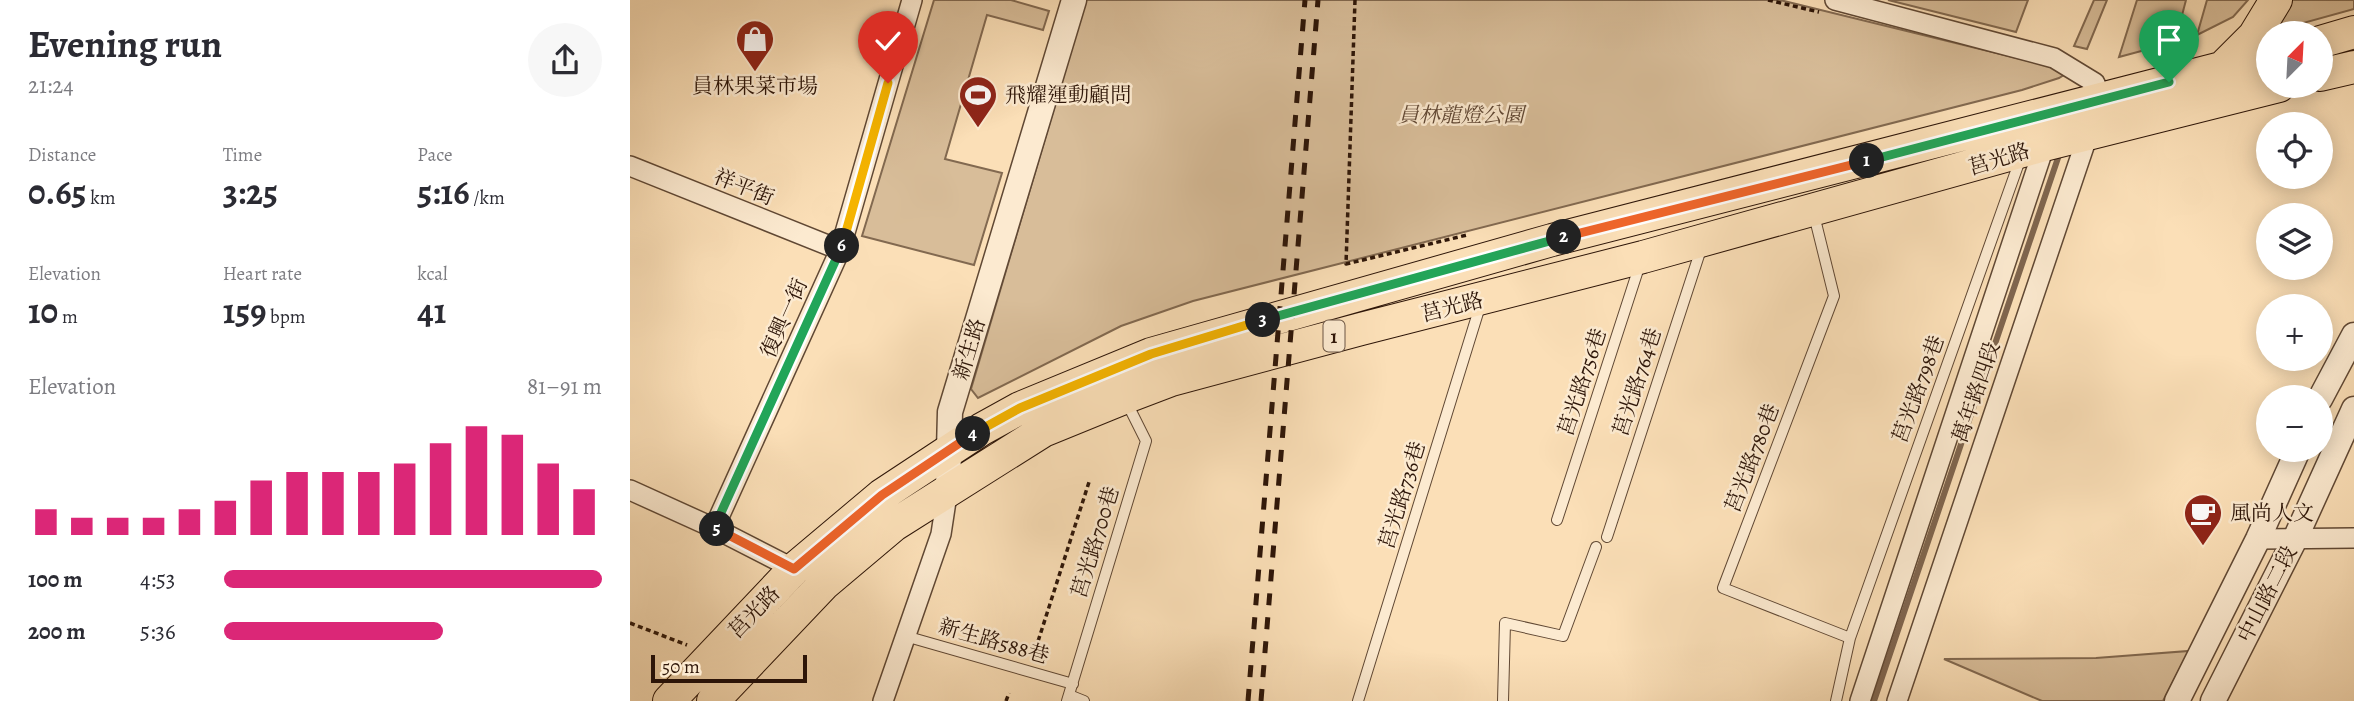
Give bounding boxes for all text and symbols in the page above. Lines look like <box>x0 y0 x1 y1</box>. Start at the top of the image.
pin <box>2139 10 2199 82</box>
pin <box>858 11 918 83</box>
text: Evening run <box>28 18 222 70</box>
shop icon: 員林果菜市場 <box>734 18 776 73</box>
icon: arrive <box>2150 21 2188 59</box>
north arrow <box>2256 21 2333 98</box>
map controls <box>2256 21 2333 462</box>
icon: check <box>869 22 907 60</box>
button: share <box>528 23 602 97</box>
text: 21:24 <box>28 70 74 101</box>
place label: 員林果菜市場 <box>692 72 818 100</box>
sports icon: 飛耀運動顧問 <box>957 74 999 129</box>
place label: 飛耀運動顧問 <box>1005 81 1131 109</box>
park label: 員林龍燈公園 <box>1398 101 1527 129</box>
button: locate <box>2256 112 2333 189</box>
street label: 莒光路 <box>1965 136 2033 182</box>
text: Distance <box>28 142 96 168</box>
text: Time <box>223 142 262 168</box>
text: Pace <box>417 142 453 168</box>
pin: 1 <box>1850 144 1884 178</box>
text: 1 <box>1863 147 1870 173</box>
street label: 祥平街 <box>710 162 778 212</box>
text: 0.65 <box>28 168 87 216</box>
text: 3:25 <box>223 168 278 216</box>
text: 5:16 <box>417 168 469 216</box>
text: km <box>87 185 116 211</box>
text: /km <box>469 185 505 211</box>
button: layers <box>2256 203 2333 280</box>
pin: 2 <box>1546 219 1581 254</box>
text: 2 <box>1559 223 1568 249</box>
pin: 6 <box>824 229 860 264</box>
text: 6 <box>837 232 846 258</box>
text: Elevation <box>28 261 101 287</box>
text: Heart rate <box>223 261 302 287</box>
text: kcal <box>417 261 448 287</box>
street label: 復興一街 <box>754 274 814 362</box>
street label: 莒光路 <box>1418 286 1486 328</box>
text: 10 <box>28 287 58 335</box>
text: 159 <box>223 287 266 335</box>
text: 41 <box>417 287 446 335</box>
button: + <box>2256 294 2333 371</box>
pin: 3 <box>1246 302 1280 338</box>
text: m <box>58 304 78 330</box>
text: bpm <box>266 304 306 330</box>
text: 3 <box>1258 306 1267 332</box>
street label: 新生路 <box>946 315 992 383</box>
road number: 1 <box>1324 320 1344 352</box>
street label: 莒光路764巷 <box>1606 324 1668 440</box>
street label: 莒光路756巷 <box>1551 325 1613 439</box>
street label: 莒光路798巷 <box>1886 331 1950 447</box>
street label: 萬年路四段 <box>1946 338 2006 446</box>
text: Elevation <box>28 371 116 402</box>
text: 81–91 m <box>527 371 602 402</box>
button: − <box>2256 385 2333 462</box>
street label: 莒光路780巷 <box>1718 400 1786 516</box>
pin: 4 <box>956 416 990 452</box>
text: 4 <box>968 420 977 446</box>
street label: 莒光路736巷 <box>1372 438 1432 552</box>
street label: 莒光路700巷 <box>1065 483 1125 601</box>
cafe icon: 風尚人文 <box>2182 492 2224 547</box>
place label: 風尚人文 <box>2230 499 2314 527</box>
pin: 5 <box>700 512 734 546</box>
text: 5 <box>712 515 721 541</box>
street label: 中山路二段 <box>2231 541 2303 647</box>
text: 100 m <box>28 564 83 595</box>
text: 4:53 <box>140 564 175 595</box>
street label: 莒光路 <box>722 580 786 644</box>
street label: 新生路588巷 <box>936 612 1052 670</box>
text: 200 m <box>28 616 86 647</box>
text: 5:36 <box>140 616 176 647</box>
scale bar <box>651 652 807 684</box>
text: 50 m <box>662 654 700 680</box>

